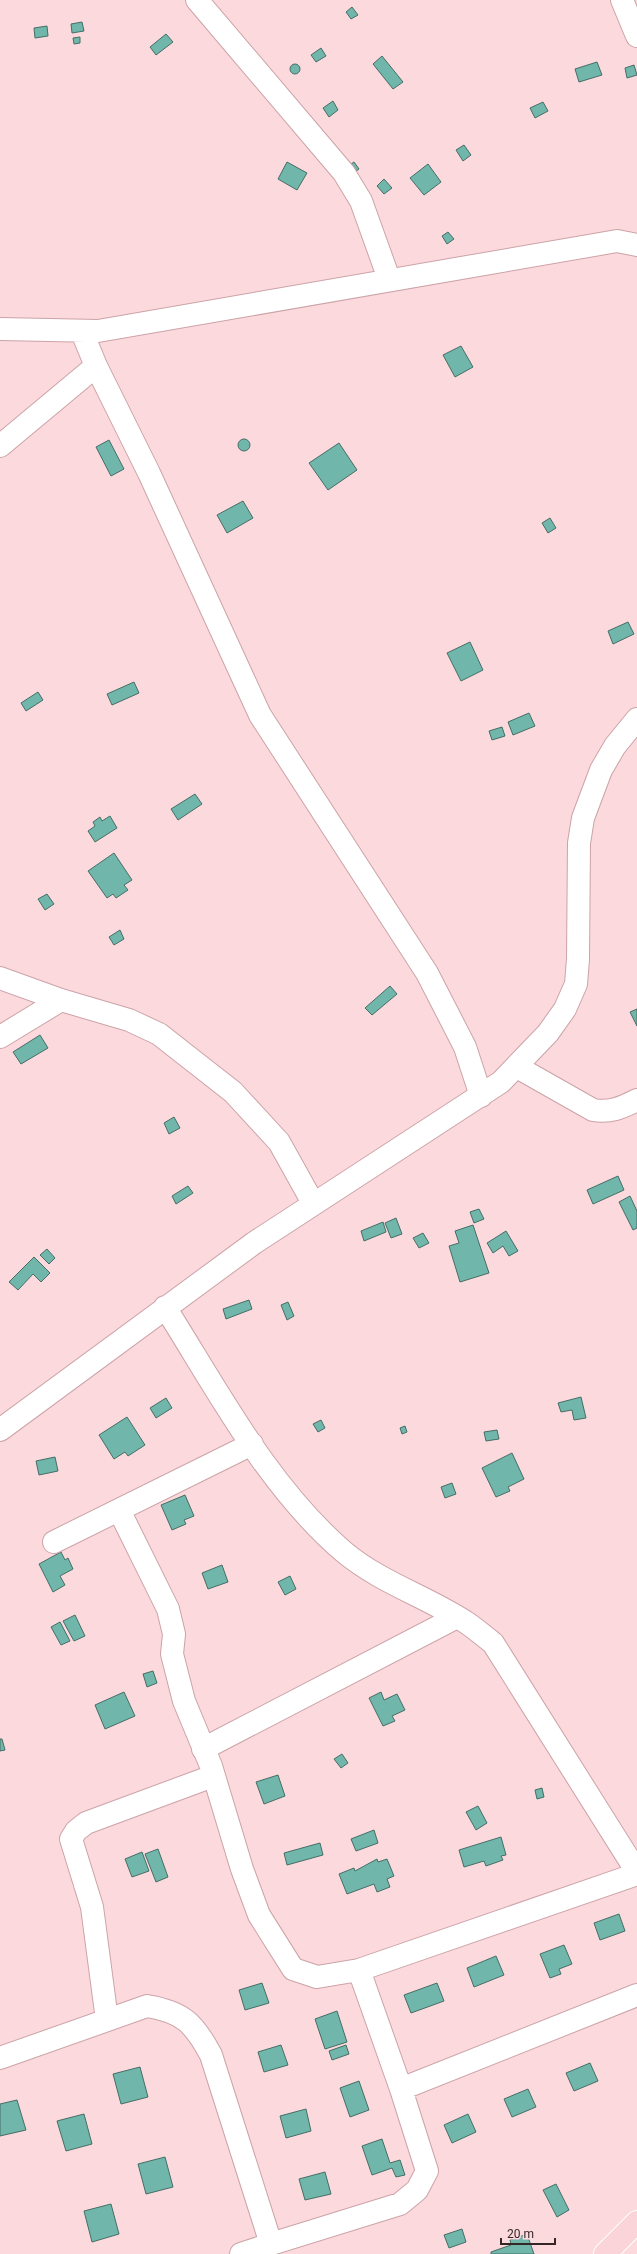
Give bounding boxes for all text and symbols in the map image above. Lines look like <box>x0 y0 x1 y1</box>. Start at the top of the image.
scale bar <box>501 2220 555 2246</box>
text: 20 m <box>507 2227 534 2241</box>

